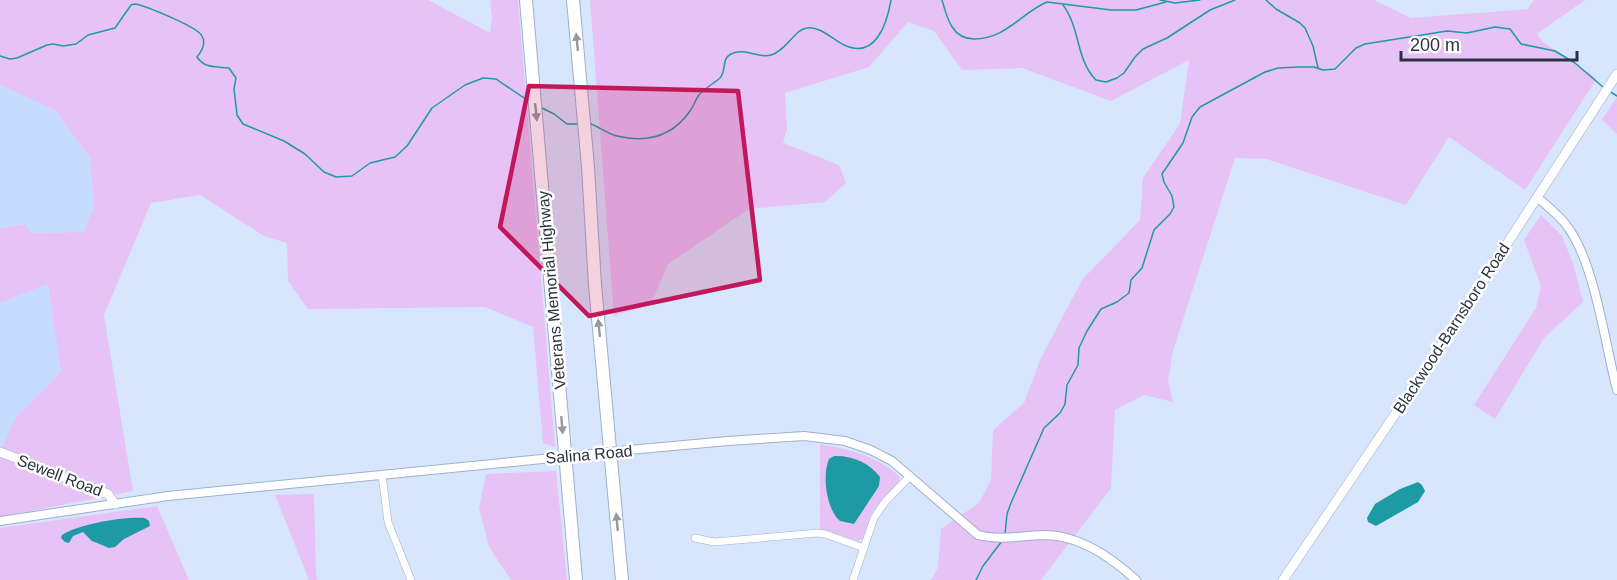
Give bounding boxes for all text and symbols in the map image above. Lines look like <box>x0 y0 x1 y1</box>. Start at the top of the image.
scale bar <box>1401 24 1576 62</box>
one-way arrow <box>572 33 581 52</box>
text: 200 m <box>1410 35 1460 55</box>
one-way arrow <box>531 103 541 122</box>
street label: Veterans Memorial Highway <box>534 190 569 390</box>
street label: Blackwood-Barnsboro Road <box>1390 240 1513 416</box>
one-way arrow <box>594 318 604 337</box>
one-way arrow <box>557 416 567 435</box>
street label: Salina Road <box>545 442 633 467</box>
street label: Sewell Road <box>15 451 105 499</box>
one-way arrow <box>612 512 622 531</box>

